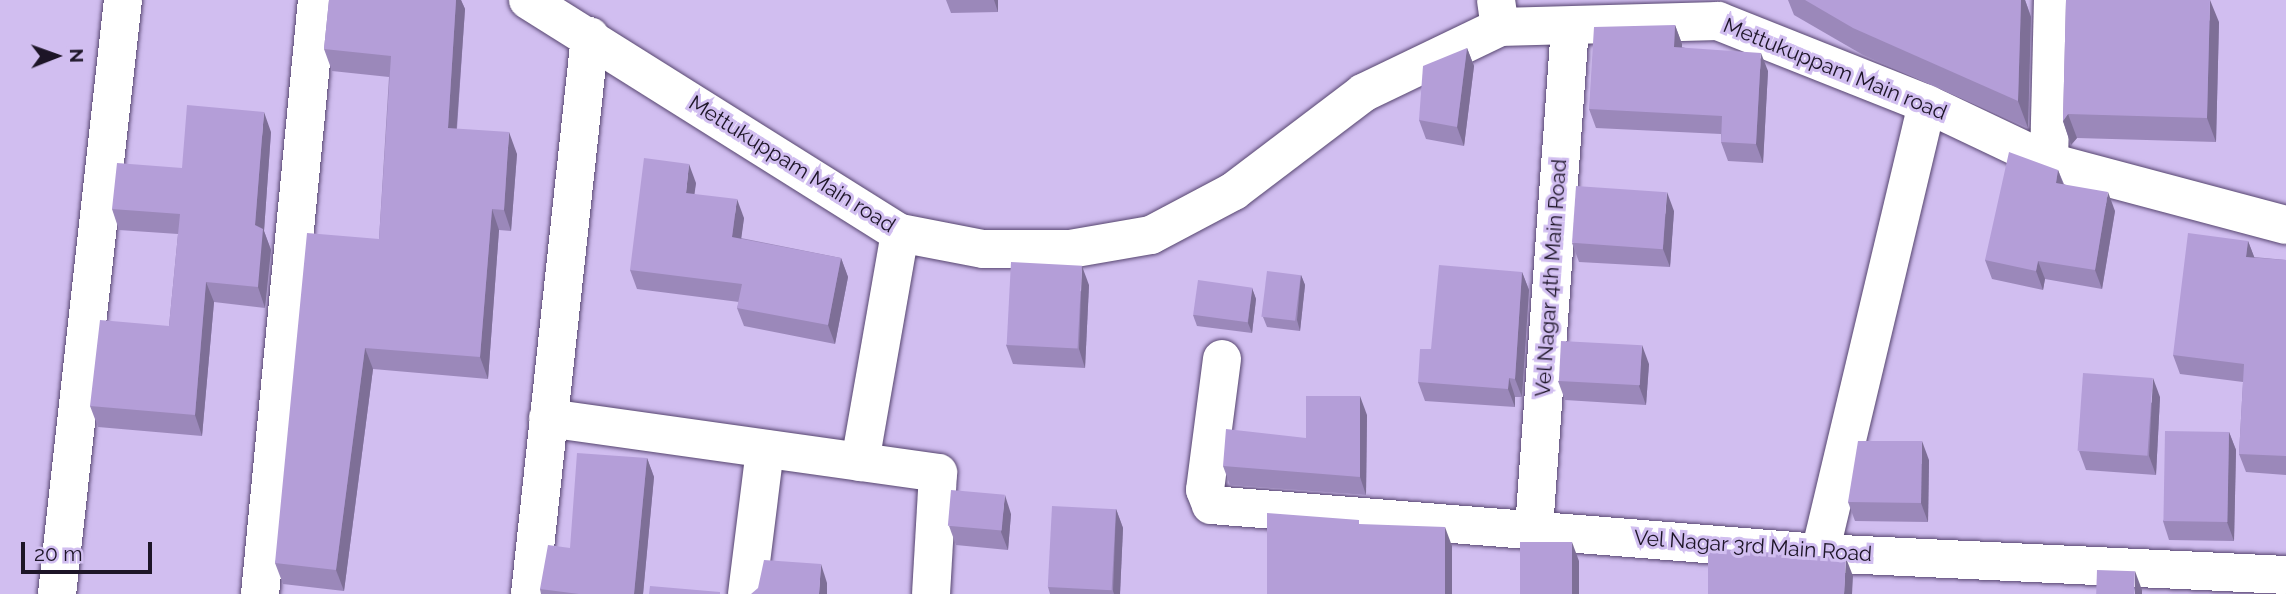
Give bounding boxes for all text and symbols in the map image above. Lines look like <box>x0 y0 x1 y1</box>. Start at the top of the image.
street label: Mettukuppam Main road <box>1720 13 1950 125</box>
north arrow <box>21 21 91 91</box>
text: N <box>66 48 88 63</box>
street label: Mettukuppam Main road <box>684 90 900 238</box>
street label: Vel Nagar 4th Main Road <box>1530 158 1572 398</box>
street label: Vel Nagar 3rd Main Road <box>1632 525 1874 567</box>
scale bar <box>24 528 156 572</box>
text: 20 m <box>34 541 82 566</box>

